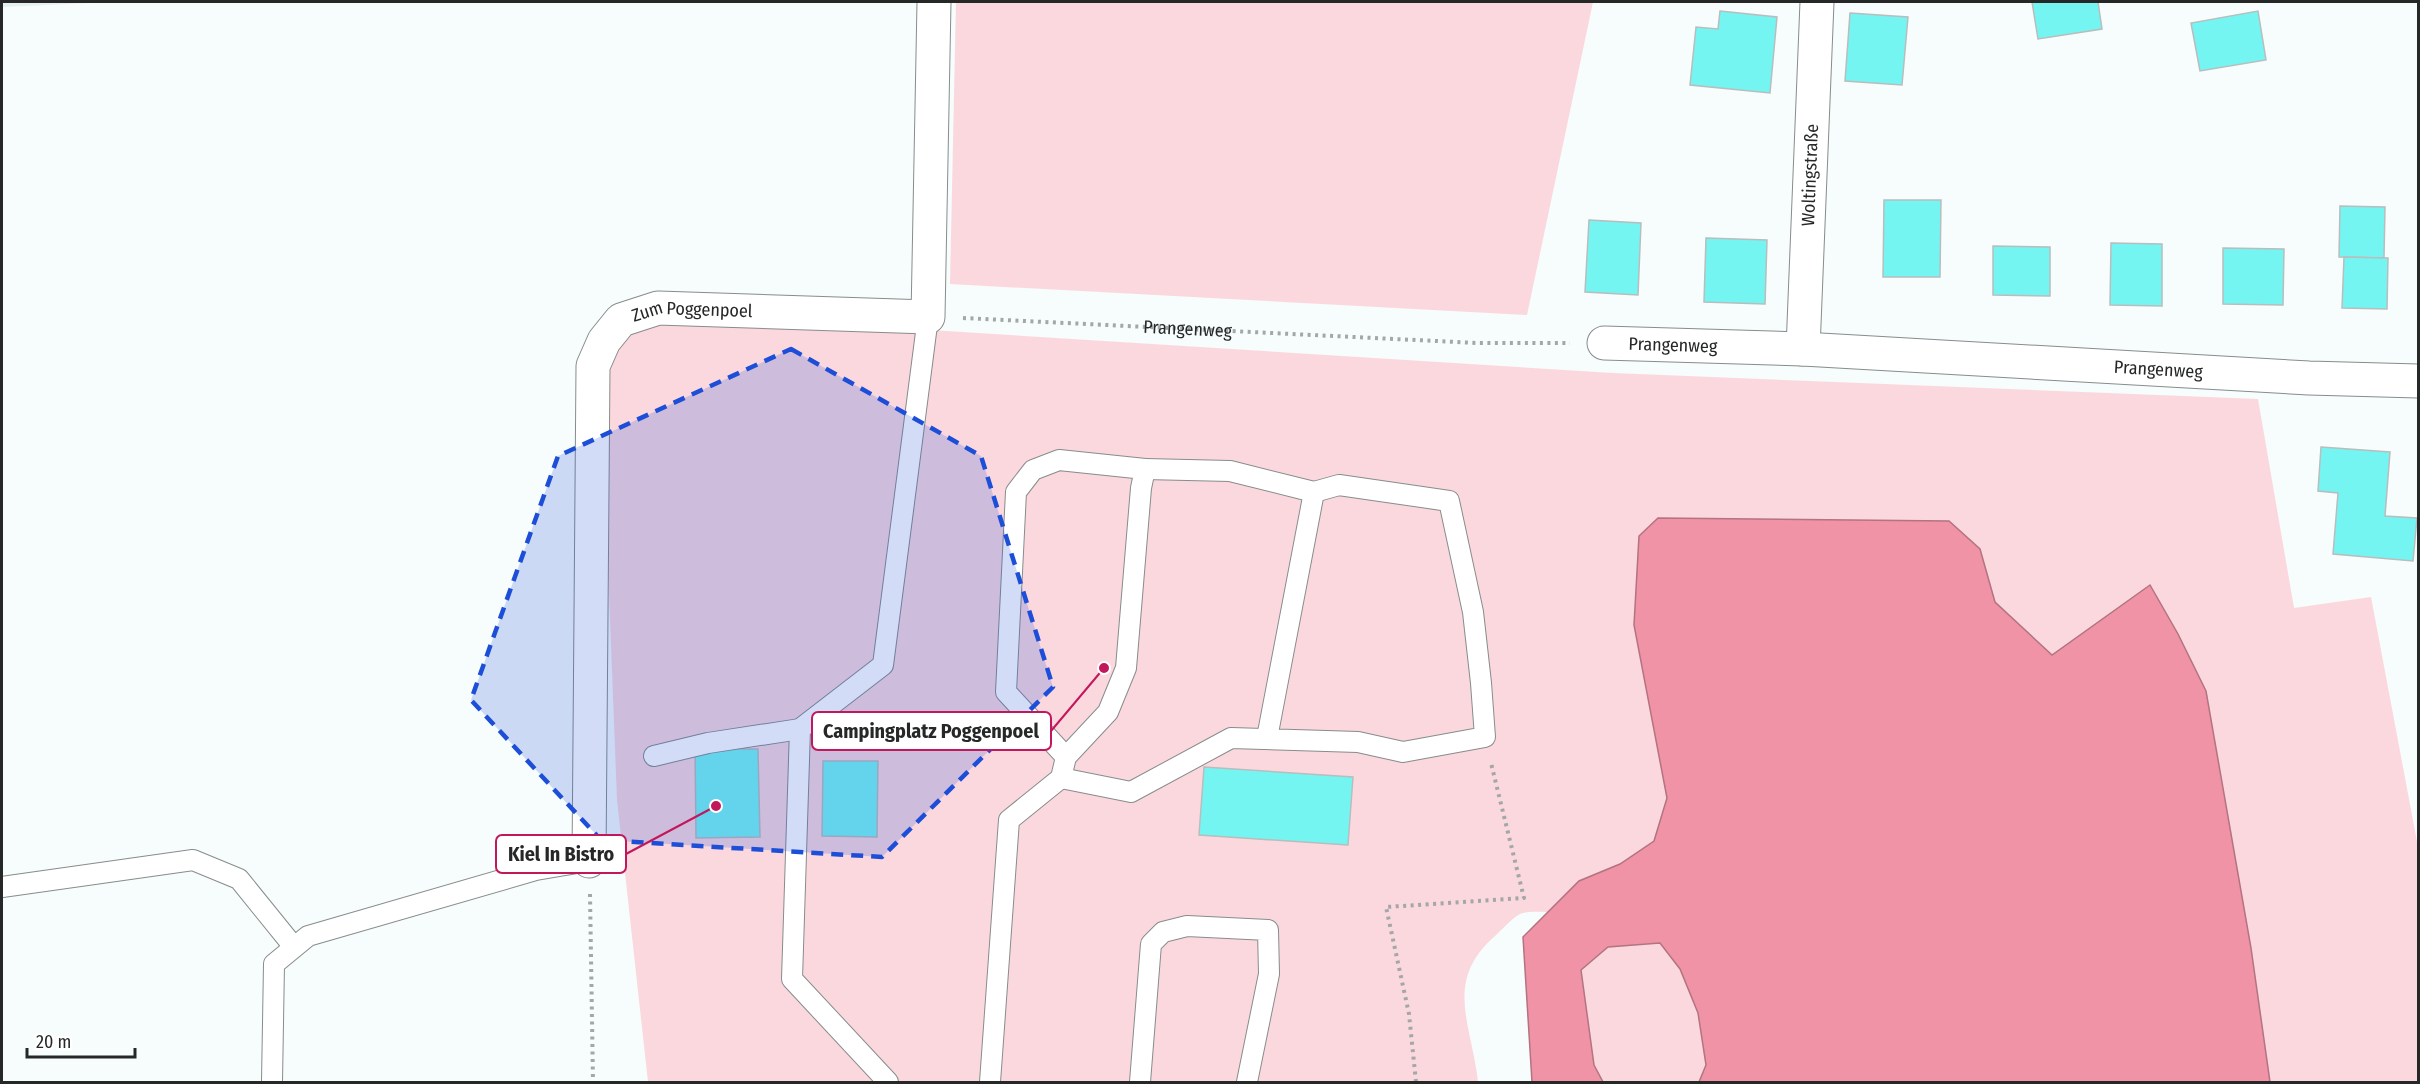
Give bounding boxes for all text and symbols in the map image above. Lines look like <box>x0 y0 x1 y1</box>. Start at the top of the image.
street label: Woltingstraße <box>1797 123 1823 227</box>
street label: Zum Poggenpoel <box>629 296 753 327</box>
street label: Prangenweg <box>1143 316 1233 342</box>
street label: Prangenweg <box>1628 333 1718 357</box>
street label: Prangenweg <box>2113 356 2204 383</box>
callout: Campingplatz Poggenpoel <box>812 712 1051 750</box>
text: Campingplatz Poggenpoel <box>823 719 1039 743</box>
callout: Kiel In Bistro <box>496 835 626 873</box>
text: Kiel In Bistro <box>508 842 614 866</box>
scale bar <box>27 1021 135 1059</box>
text: 20 m <box>36 1031 71 1053</box>

